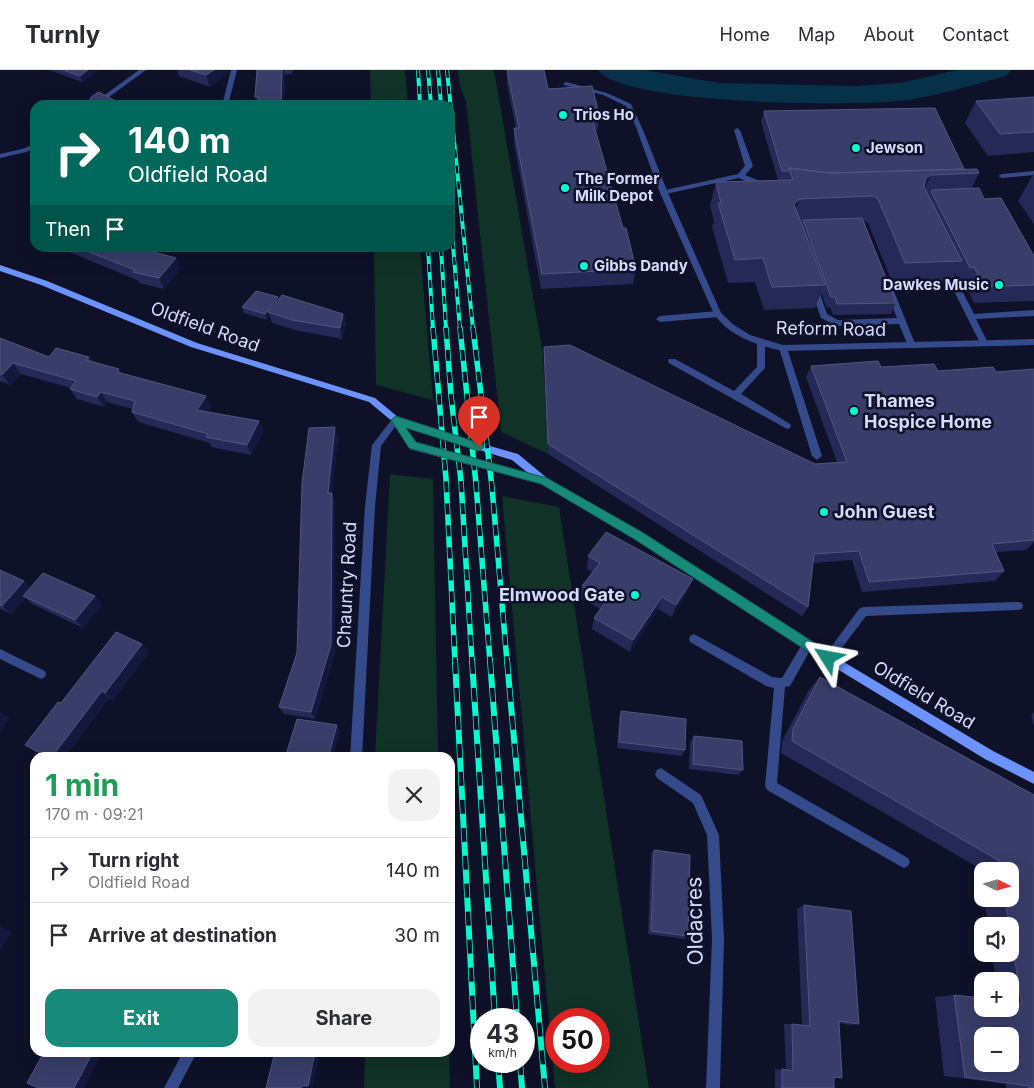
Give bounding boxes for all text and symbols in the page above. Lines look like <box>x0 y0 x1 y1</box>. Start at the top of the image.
text: Turnly <box>25 20 100 49</box>
text: Home <box>720 24 770 45</box>
text: Map <box>798 24 835 45</box>
text: About <box>863 24 914 45</box>
text: Contact <box>942 24 1009 45</box>
place label: Trios Ho <box>573 105 634 124</box>
marker: Trios Ho <box>557 109 569 121</box>
text: 140 m <box>128 119 231 161</box>
icon: right <box>45 120 110 185</box>
place label: Jewson <box>866 138 923 157</box>
marker: Jewson <box>850 142 862 154</box>
text: Oldfield Road <box>128 161 268 187</box>
place label: The Former Milk Depot <box>575 169 659 205</box>
marker: The Former Milk Depot <box>559 182 571 194</box>
icon: arrive <box>101 215 129 243</box>
text: Then <box>45 218 91 241</box>
place label: Gibbs Dandy <box>594 256 688 275</box>
marker: Gibbs Dandy <box>578 260 590 272</box>
place label: Dawkes Music <box>883 275 989 294</box>
marker: Dawkes Music <box>993 279 1005 291</box>
street label: Oldfield Road <box>148 297 263 356</box>
street label: Reform Road <box>776 317 886 340</box>
place label: Thames Hospice Home <box>864 390 992 432</box>
pin <box>458 396 500 447</box>
icon: arrive <box>465 403 493 431</box>
marker: Thames Hospice Home <box>848 405 860 417</box>
place label: John Guest <box>834 501 935 522</box>
marker: John Guest <box>818 506 830 518</box>
street label: Chauntry Road <box>333 521 360 649</box>
place label: Elmwood Gate <box>499 584 625 605</box>
marker: Elmwood Gate <box>629 589 641 601</box>
position arrow <box>801 631 853 683</box>
street label: Oldfield Road <box>870 656 979 733</box>
text: 1 min <box>45 767 119 803</box>
button: close <box>388 769 440 821</box>
text: 170 m · 09:21 <box>45 804 143 824</box>
text: Turn right <box>88 849 179 872</box>
icon: right <box>45 856 73 884</box>
text: 140 m <box>386 859 440 882</box>
north arrow <box>974 862 1019 908</box>
map controls <box>974 862 1019 1072</box>
text: Oldfield Road <box>88 872 190 892</box>
street label: Oldacres <box>681 876 708 966</box>
button: sound <box>974 917 1019 962</box>
icon: arrive <box>45 921 73 949</box>
text: Arrive at destination <box>88 924 277 947</box>
text: 30 m <box>394 924 440 947</box>
button: + <box>974 972 1019 1017</box>
button: Exit <box>45 989 238 1047</box>
button: Share <box>248 989 440 1047</box>
speed limit sign: 50 <box>545 1008 610 1073</box>
text: 43 <box>486 1019 519 1049</box>
button: − <box>974 1027 1019 1072</box>
text: km/h <box>488 1045 517 1060</box>

